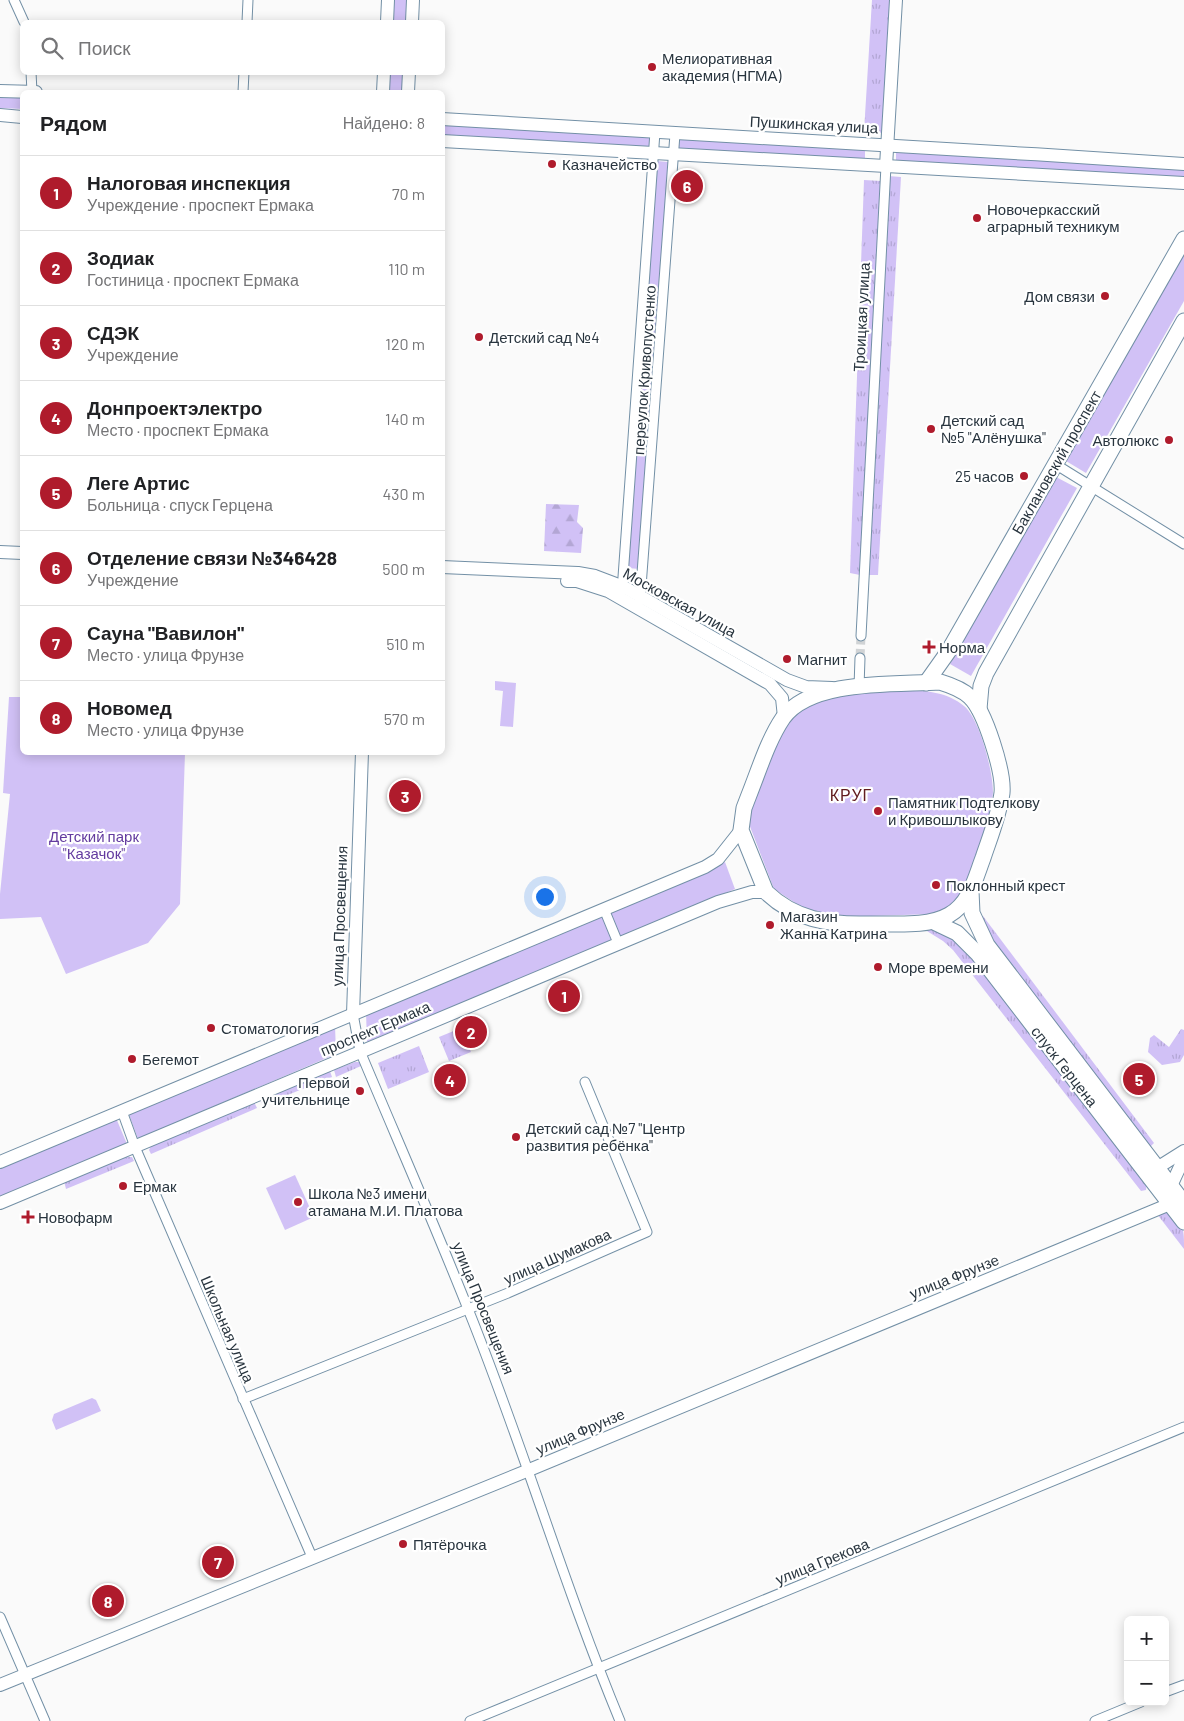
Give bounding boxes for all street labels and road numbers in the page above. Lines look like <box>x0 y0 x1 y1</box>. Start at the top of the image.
street label: Пушкинская улица <box>749 112 879 136</box>
street label: Троицкая улица <box>849 261 873 372</box>
street label: переулок Кривопустенко <box>629 285 659 455</box>
street label: Баклановский проспект <box>1008 387 1105 537</box>
street label: Московская улица <box>620 563 740 641</box>
street label: улица Просвещения <box>328 845 350 987</box>
street label: проспект Ермака <box>317 996 433 1059</box>
street label: спуск Герцена <box>1028 1022 1102 1110</box>
street label: улица Шумакова <box>501 1224 614 1288</box>
street label: улица Просвещения <box>449 1239 519 1377</box>
street label: улица Фрунзе <box>907 1250 1001 1302</box>
street label: Школьная улица <box>197 1273 259 1386</box>
street label: улица Фрунзе <box>533 1404 627 1458</box>
street label: улица Грекова <box>773 1534 872 1588</box>

